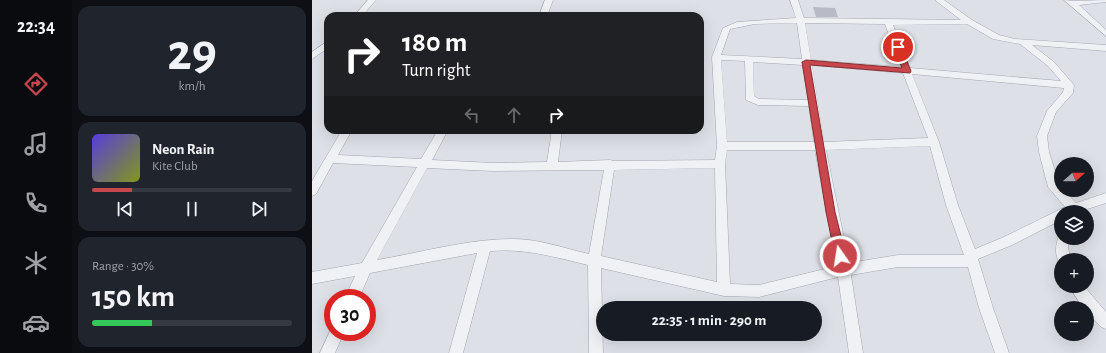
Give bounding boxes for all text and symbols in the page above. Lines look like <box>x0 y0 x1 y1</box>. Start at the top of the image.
text: 22:34 <box>17 18 55 36</box>
text: 29 <box>167 27 217 79</box>
icon: right <box>336 28 388 80</box>
text: 180 m <box>402 29 467 57</box>
pin <box>881 30 915 64</box>
icon: arrive <box>887 36 909 58</box>
text: Turn right <box>402 62 471 80</box>
icon: directions <box>22 70 50 98</box>
text: km/h <box>179 80 205 93</box>
icon: left <box>461 104 483 126</box>
icon: ahead <box>503 104 525 126</box>
icon: right <box>545 104 567 126</box>
icon: music <box>22 130 50 158</box>
text: Neon Rain <box>152 142 214 157</box>
north arrow <box>1054 157 1094 197</box>
map controls <box>1054 157 1094 341</box>
text: Kite Club <box>152 160 198 173</box>
icon: phone <box>22 189 50 217</box>
icon: previous <box>114 198 136 220</box>
icon: pause <box>181 198 203 220</box>
icon: next <box>248 198 270 220</box>
button: layers <box>1054 205 1094 245</box>
position arrow <box>819 235 861 277</box>
icon: climate <box>22 249 50 277</box>
button: + <box>1054 253 1094 293</box>
text: Range · 30% <box>92 260 154 273</box>
text: 150 km <box>92 282 175 312</box>
speed limit sign: 30 <box>324 289 376 341</box>
button: − <box>1054 301 1094 341</box>
icon: car <box>22 309 50 337</box>
text: 22:35 · 1 min · 290 m <box>652 313 766 328</box>

